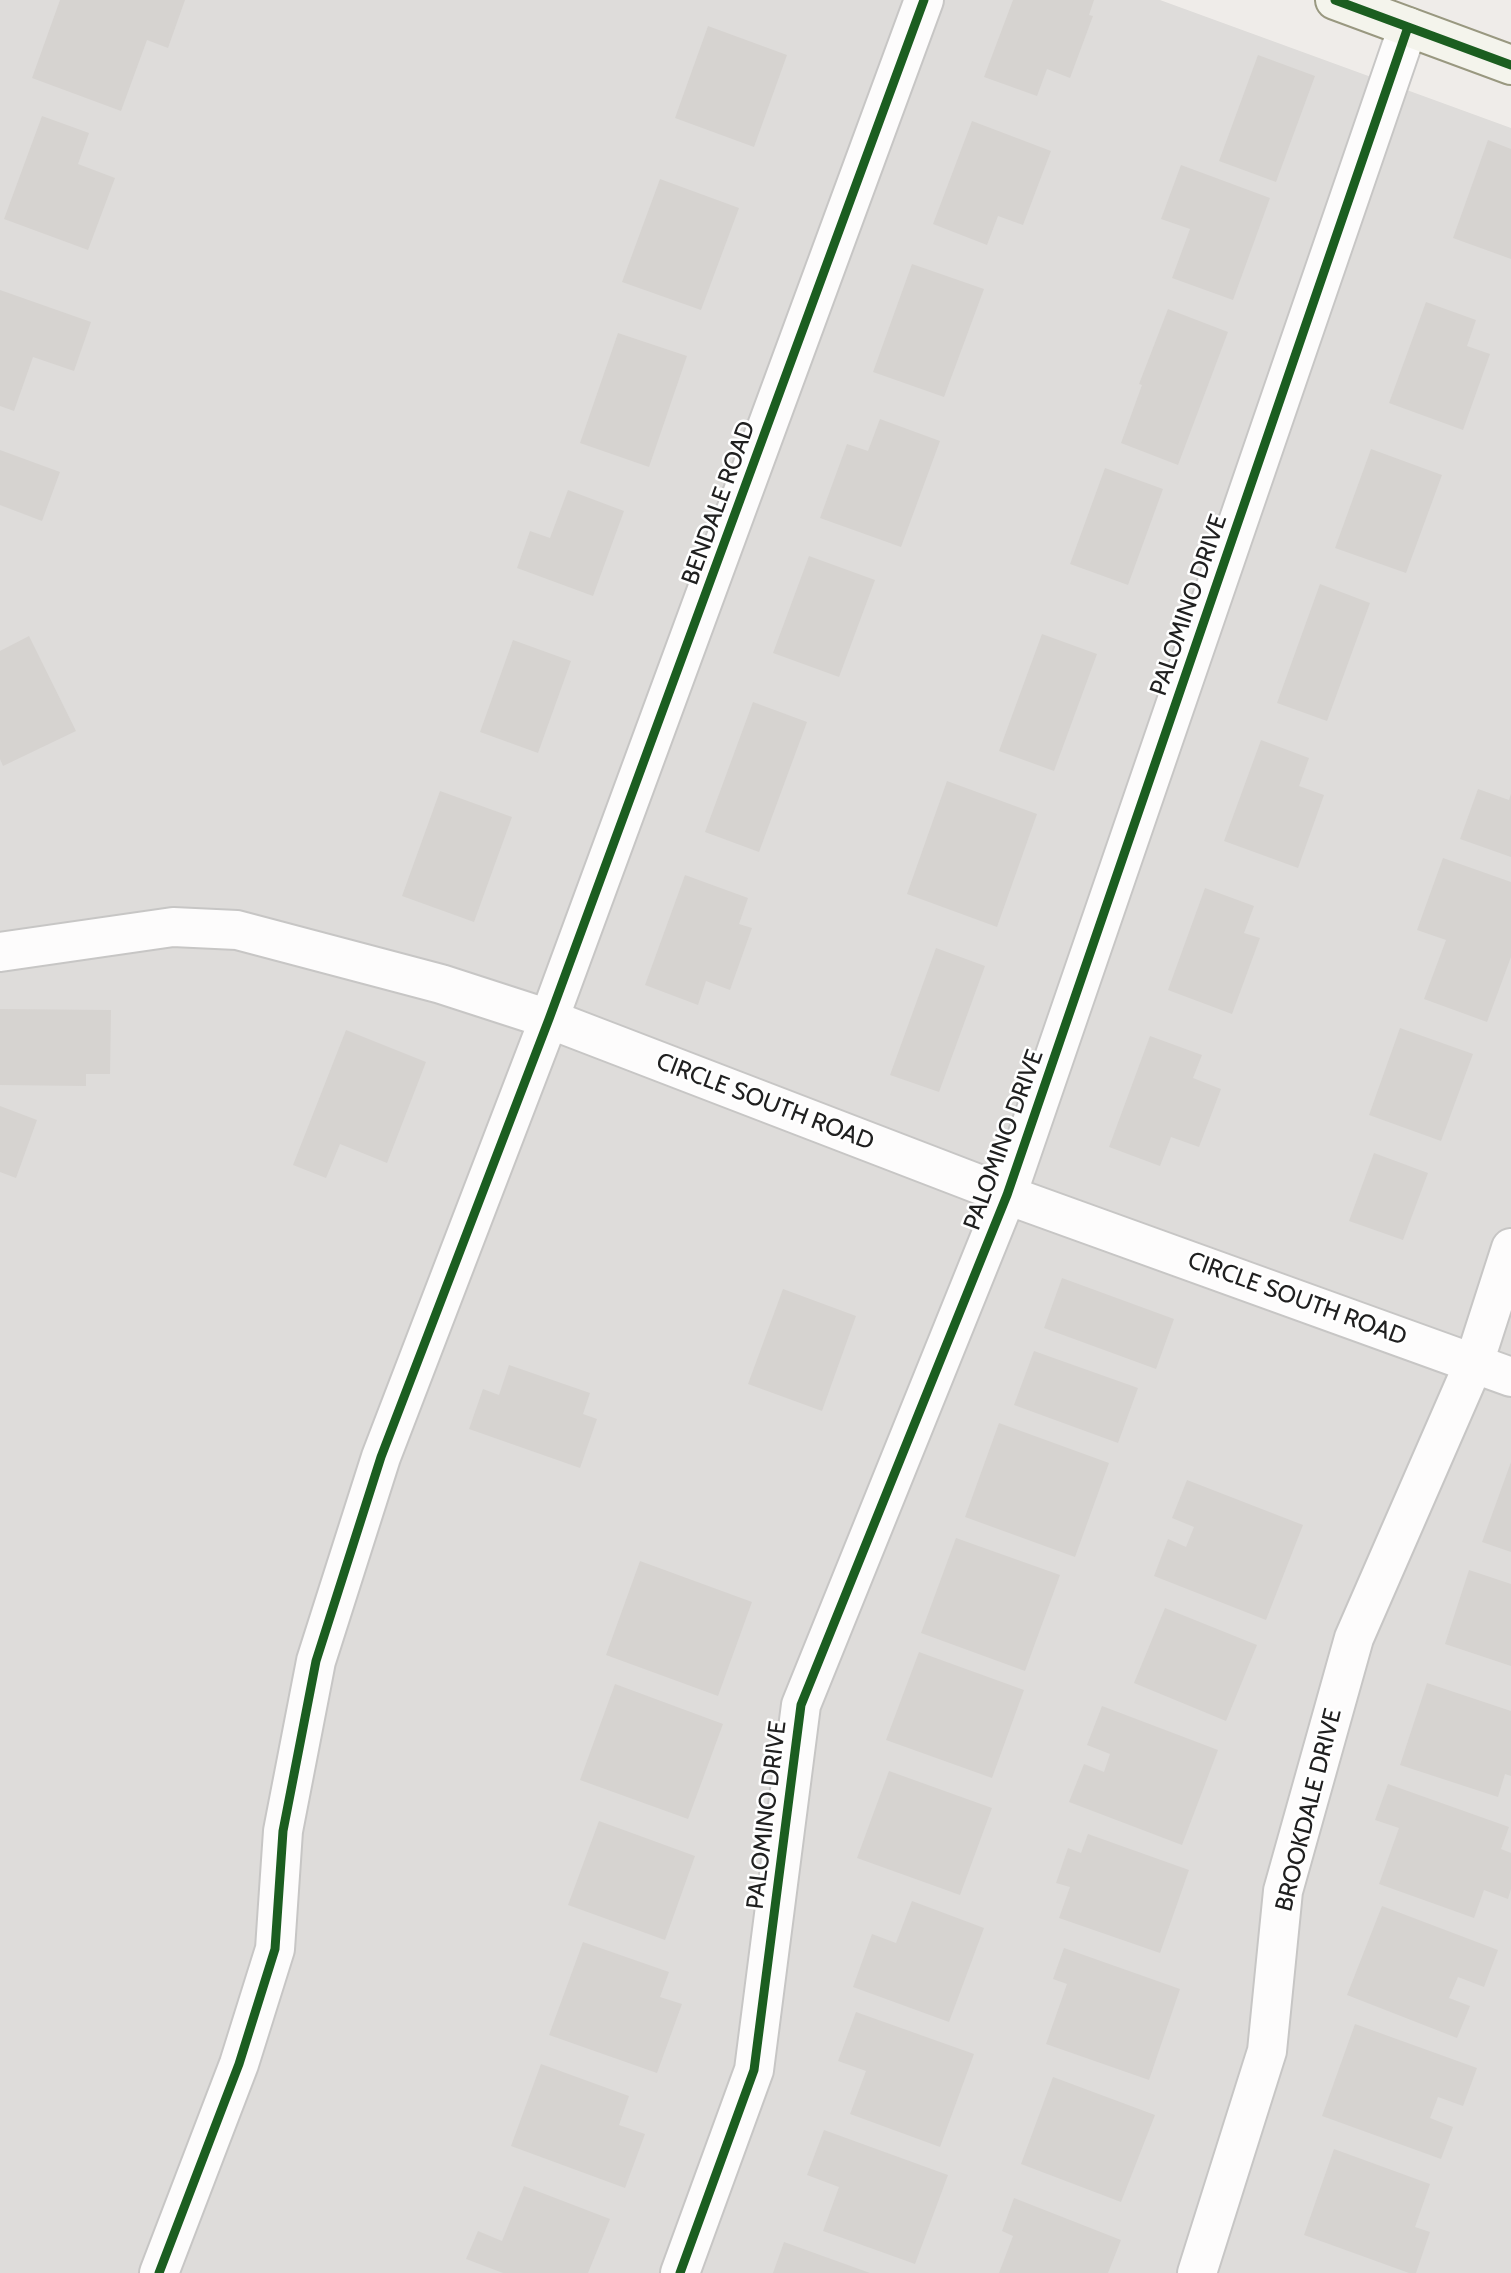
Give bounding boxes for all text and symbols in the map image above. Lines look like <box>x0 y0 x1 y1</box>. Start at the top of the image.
street label: BENDALE ROAD <box>676 417 762 589</box>
street label: PALOMINO DRIVE <box>1145 511 1233 699</box>
street label: PALOMINO DRIVE <box>958 1046 1050 1234</box>
street label: CIRCLE SOUTH ROAD <box>652 1047 878 1157</box>
street label: CIRCLE SOUTH ROAD <box>1184 1246 1410 1352</box>
street label: BROOKDALE DRIVE <box>1270 1706 1348 1914</box>
street label: PALOMINO DRIVE <box>741 1719 793 1911</box>

